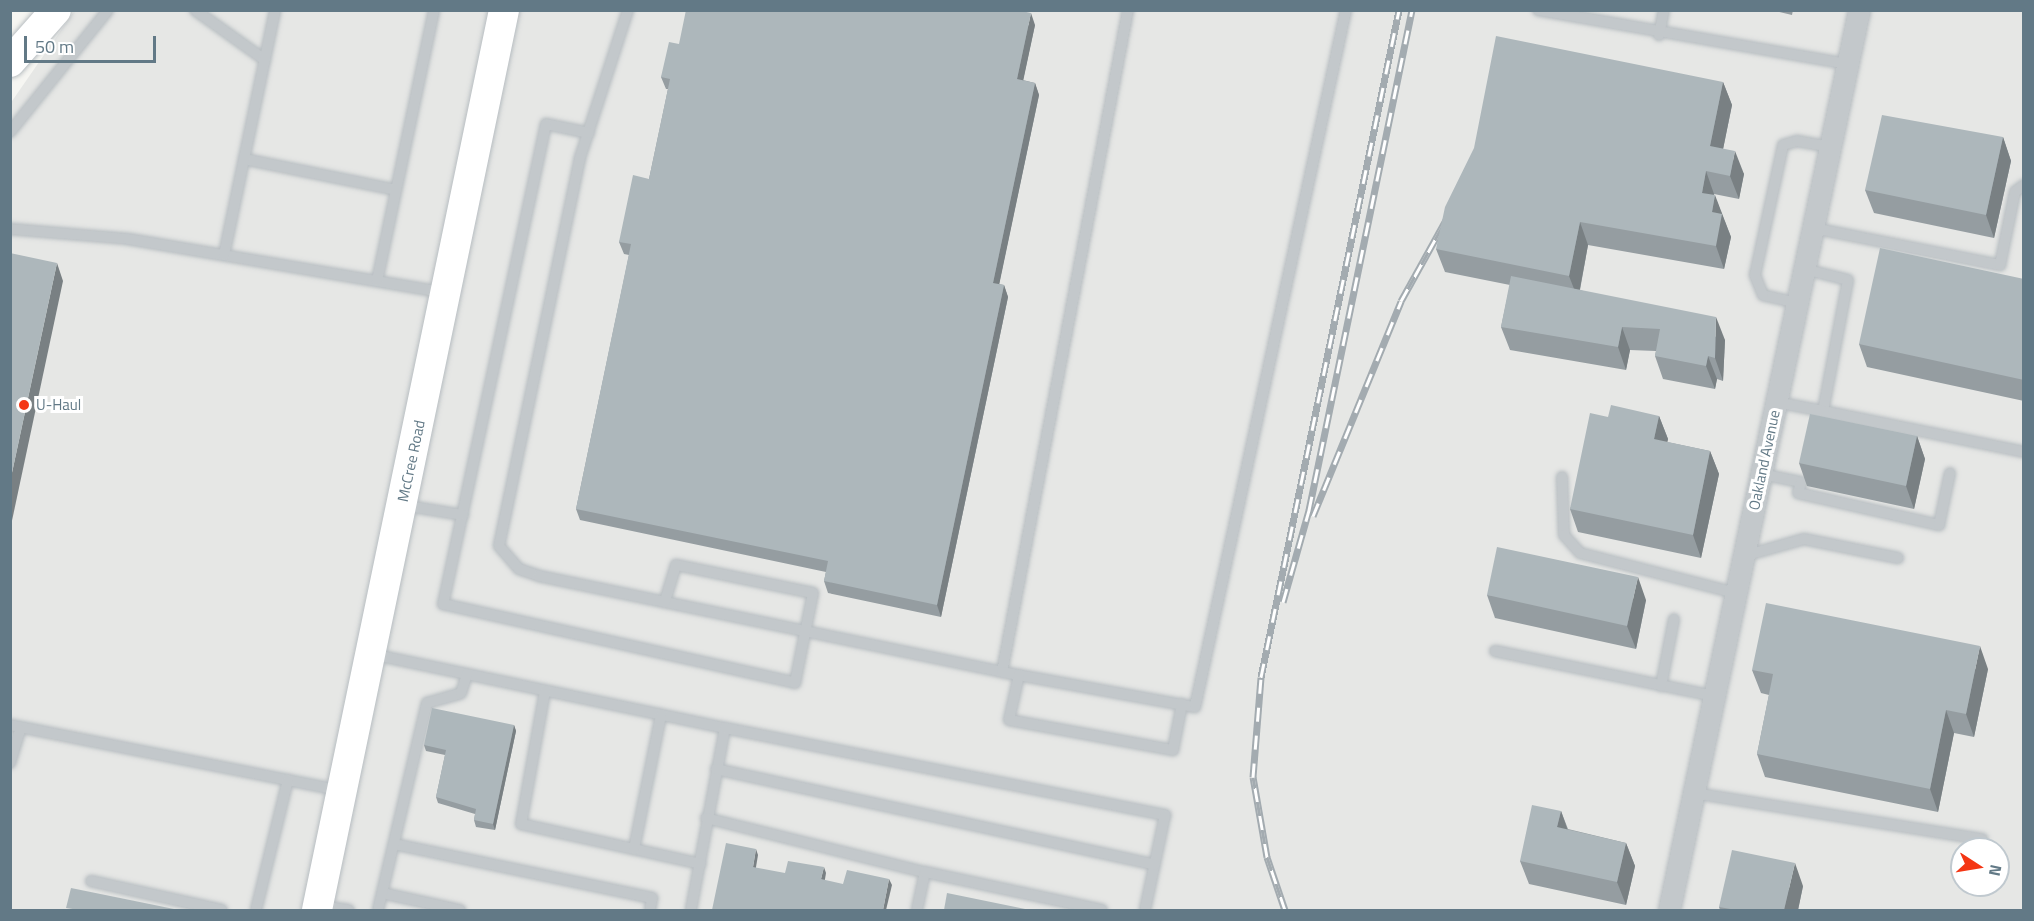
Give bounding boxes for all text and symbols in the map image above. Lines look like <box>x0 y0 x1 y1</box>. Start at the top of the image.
scale bar <box>27 24 159 62</box>
text: 50 m <box>35 33 74 60</box>
place label: U-Haul <box>36 396 81 414</box>
marker: U-Haul <box>17 398 31 412</box>
street label: Oakland Avenue <box>1745 408 1783 512</box>
street label: McCree Road <box>394 418 428 504</box>
north arrow <box>1950 837 2010 897</box>
text: N <box>1983 862 2009 878</box>

